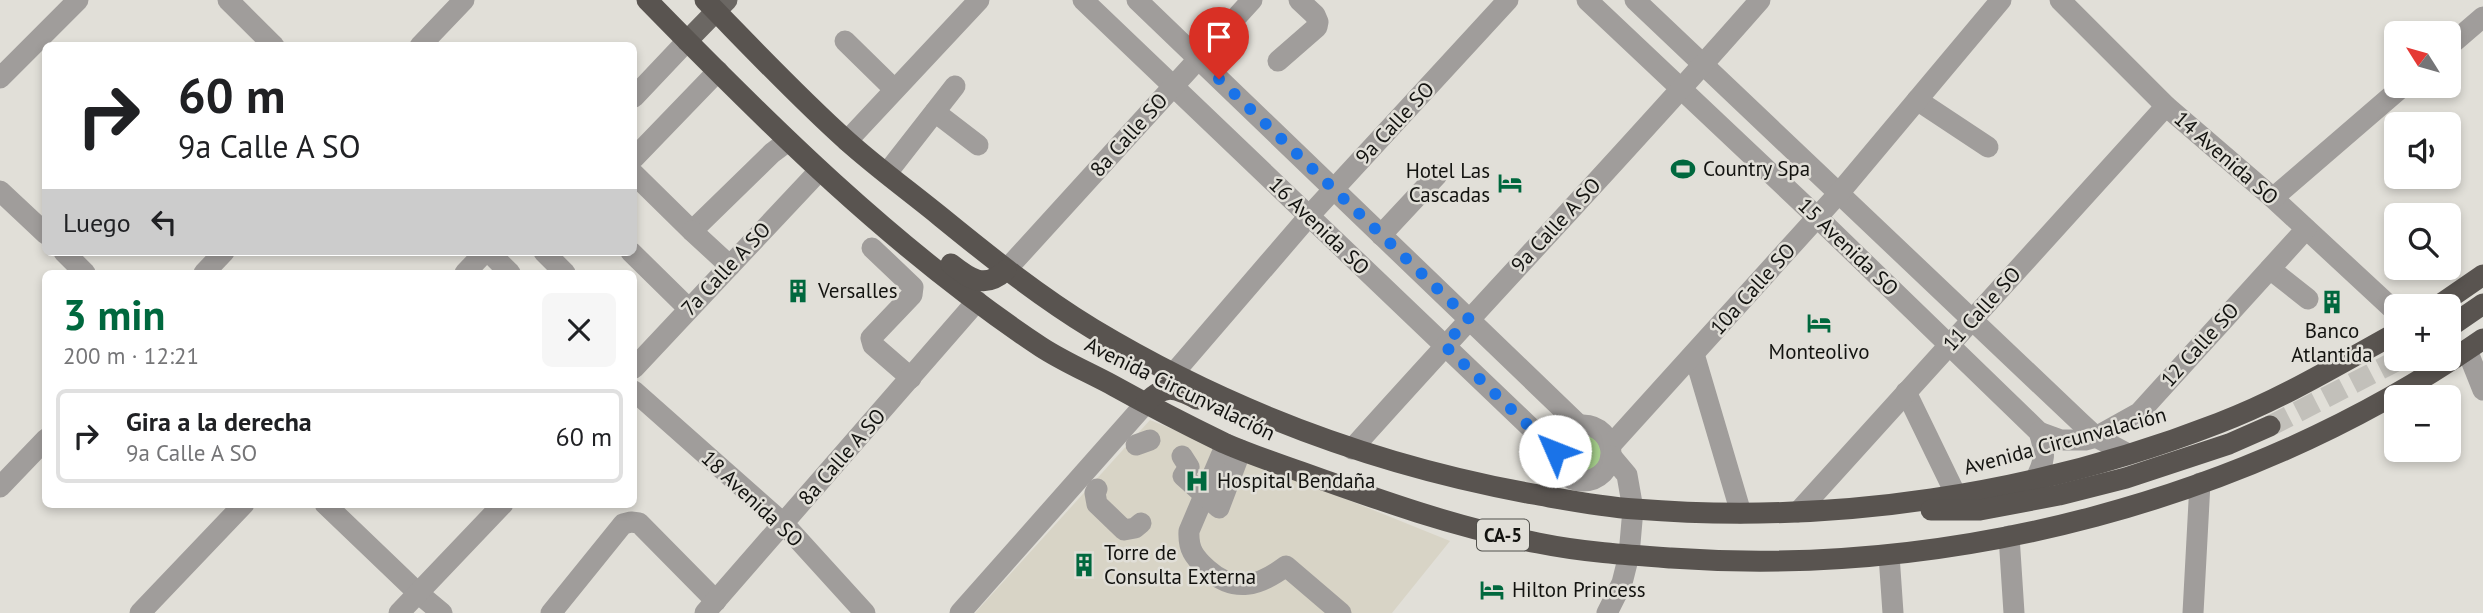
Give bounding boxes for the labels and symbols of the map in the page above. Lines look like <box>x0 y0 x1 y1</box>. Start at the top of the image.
pin <box>1189 7 1249 79</box>
north arrow <box>2384 21 2460 98</box>
street label: 9a Calle SO <box>1349 76 1440 170</box>
street label: 8a Calle SO <box>1084 87 1173 182</box>
street label: 14 Avenida SO <box>2168 105 2284 210</box>
sports icon: Country Spa <box>1669 155 1697 183</box>
place label: Country Spa <box>1703 155 1810 182</box>
place label: Hotel Las Cascadas <box>1406 157 1490 208</box>
hotel icon: Hotel Las Cascadas <box>1496 169 1524 197</box>
street label: 16 Avenida SO <box>1263 171 1375 280</box>
street label: 9a Calle A SO <box>1505 172 1606 278</box>
street label: 15 Avenida SO <box>1792 192 1904 301</box>
street label: 7a Calle A SO <box>675 216 776 321</box>
street label: 10a Calle SO <box>1704 237 1801 340</box>
street label: 11 Calle SO <box>1937 261 2027 357</box>
building icon: Versalles <box>784 277 812 305</box>
place label: Versalles <box>817 277 898 304</box>
building icon: Banco Atlantida <box>2318 288 2346 316</box>
street label: 12 Calle SO <box>2155 297 2245 393</box>
hotel icon: Monteolivo <box>1805 309 1833 337</box>
place label: Banco Atlantida <box>2291 317 2373 368</box>
street label: Avenida Circunvalación <box>1081 331 1280 446</box>
place label: Monteolivo <box>1769 338 1869 365</box>
street label: Avenida Circunvalación <box>1961 400 2169 481</box>
street label: 8a Calle A SO <box>792 403 891 511</box>
position arrow <box>1518 414 1592 488</box>
street label: 18 Avenida SO <box>696 444 809 553</box>
hospital icon: Hospital Bendaña <box>1183 467 1211 495</box>
place label: Hospital Bendaña <box>1217 467 1376 494</box>
road number: CA-5 <box>1477 520 1529 550</box>
place label: Torre de Consulta Externa <box>1104 539 1256 590</box>
building icon: Torre de Consulta Externa <box>1070 551 1098 579</box>
hotel icon: Hilton Princess <box>1478 576 1506 604</box>
place label: Hilton Princess <box>1512 576 1646 603</box>

